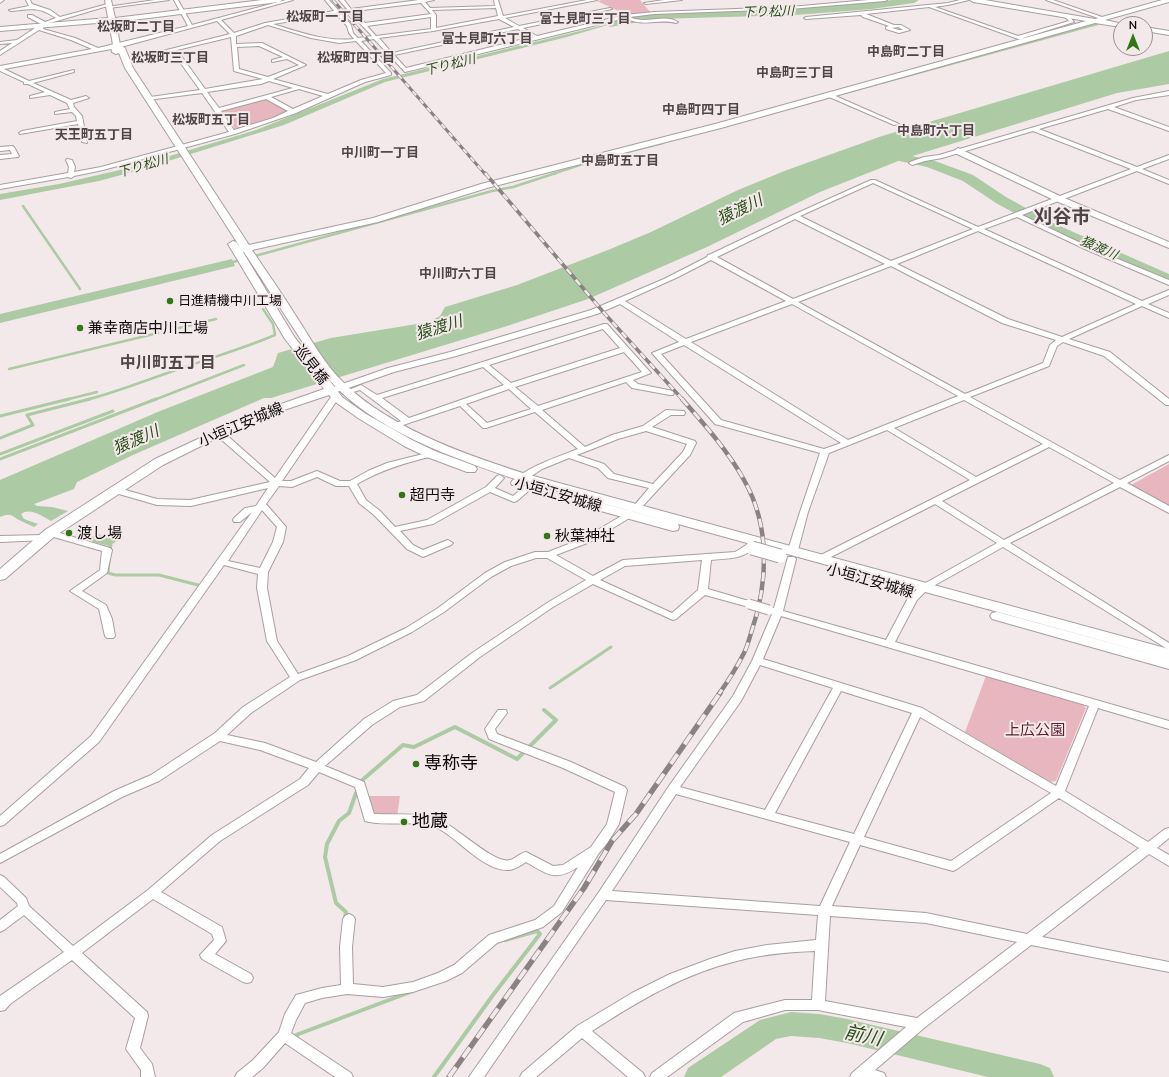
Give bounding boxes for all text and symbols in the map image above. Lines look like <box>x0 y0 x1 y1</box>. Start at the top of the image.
water label: 下り松川 <box>742 3 794 21</box>
district label: 松坂町一丁目 <box>286 9 364 25</box>
district label: 富士見町三丁目 <box>540 11 630 27</box>
north arrow <box>1113 16 1153 56</box>
text: N <box>1129 18 1137 32</box>
district label: 松坂町二丁目 <box>97 19 175 35</box>
district label: 富士見町六丁目 <box>442 31 532 47</box>
district label: 中島町二丁目 <box>867 44 945 60</box>
district label: 松坂町三丁目 <box>131 50 209 66</box>
district label: 松坂町四丁目 <box>317 50 395 66</box>
water label: 下り松川 <box>423 51 477 79</box>
district label: 中島町三丁目 <box>756 65 834 81</box>
district label: 中島町四丁目 <box>662 102 740 118</box>
district label: 松坂町五丁目 <box>172 112 250 128</box>
district label: 中島町六丁目 <box>897 123 975 139</box>
district label: 天王町五丁目 <box>55 127 133 143</box>
district label: 中川町一丁目 <box>341 145 419 161</box>
water label: 下り松川 <box>116 151 170 181</box>
district label: 中島町五丁目 <box>581 153 659 169</box>
water label: 猿渡川 <box>714 191 766 229</box>
district label: 刈谷市 <box>1034 206 1090 228</box>
water label: 猿渡川 <box>1078 233 1120 263</box>
district label: 中川町六丁目 <box>419 266 497 282</box>
place label: 日進精機中川工場 <box>178 293 282 309</box>
marker: 日進精機中川工場 <box>165 296 175 306</box>
water label: 猿渡川 <box>413 312 465 344</box>
place label: 兼幸商店中川工場 <box>88 319 208 337</box>
marker: 兼幸商店中川工場 <box>75 323 85 333</box>
street label: 巡見橋 <box>290 342 332 388</box>
district label: 中川町五丁目 <box>120 353 216 373</box>
street label: 小垣江安城線 <box>196 399 286 451</box>
water label: 猿渡川 <box>110 421 162 459</box>
street label: 小垣江安城線 <box>512 474 604 516</box>
place label: 超円寺 <box>410 486 455 504</box>
marker: 超円寺 <box>397 490 407 500</box>
place label: 渡し場 <box>77 524 122 542</box>
place label: 秋葉神社 <box>555 527 615 545</box>
marker: 渡し場 <box>64 528 74 538</box>
marker: 秋葉神社 <box>542 531 552 541</box>
street label: 小垣江安城線 <box>824 560 916 602</box>
park label: 上広公園 <box>1005 721 1065 739</box>
place label: 専称寺 <box>424 753 478 775</box>
marker: 専称寺 <box>411 759 421 769</box>
place label: 地蔵 <box>412 811 448 833</box>
marker: 地蔵 <box>399 817 409 827</box>
water label: 前川 <box>842 1021 884 1051</box>

